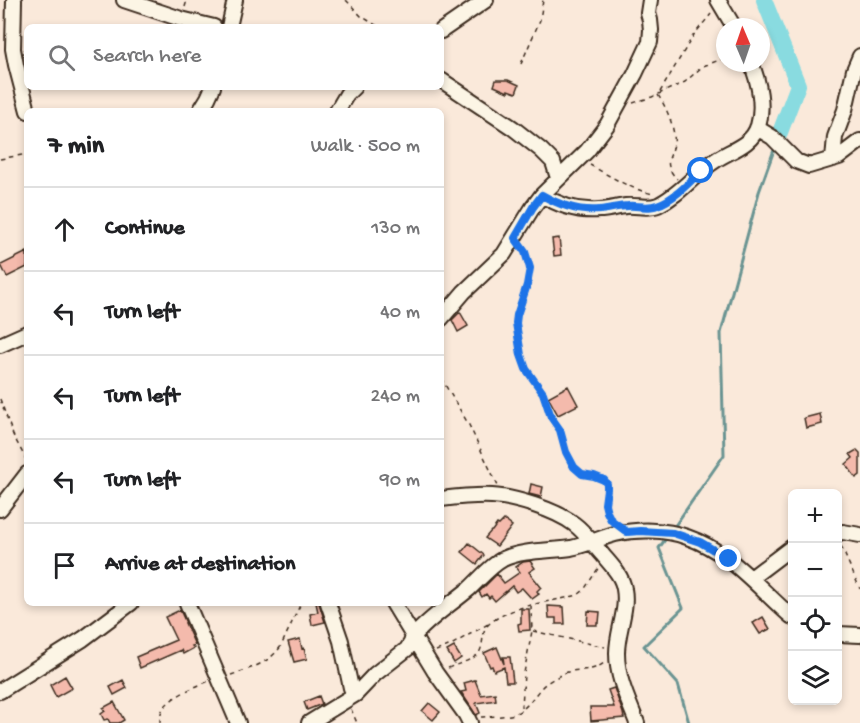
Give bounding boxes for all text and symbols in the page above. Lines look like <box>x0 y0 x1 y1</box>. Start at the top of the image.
north arrow <box>716 18 770 72</box>
search box <box>24 24 444 90</box>
icon: search <box>45 41 78 74</box>
text: Search here <box>93 44 201 70</box>
text: 7 min <box>48 132 104 163</box>
text: Walk · 500 m <box>311 136 420 159</box>
route start <box>687 157 713 183</box>
icon: ahead <box>48 213 81 246</box>
text: Continue <box>105 216 185 242</box>
text: 130 m <box>371 218 420 241</box>
icon: left <box>48 297 81 330</box>
text: Turn left <box>105 300 179 326</box>
text: 40 m <box>380 302 420 325</box>
icon: left <box>48 381 81 414</box>
text: Turn left <box>105 384 179 410</box>
text: 240 m <box>370 386 420 409</box>
icon: left <box>48 465 81 498</box>
text: Turn left <box>105 468 179 494</box>
text: 90 m <box>380 470 420 493</box>
map controls <box>788 489 842 705</box>
button: + <box>788 489 842 543</box>
button: − <box>788 543 842 597</box>
route end <box>715 545 741 571</box>
icon: arrive <box>48 549 81 582</box>
text: Arrive at destination <box>105 552 295 578</box>
button: locate <box>788 597 842 651</box>
button: layers <box>788 651 842 705</box>

